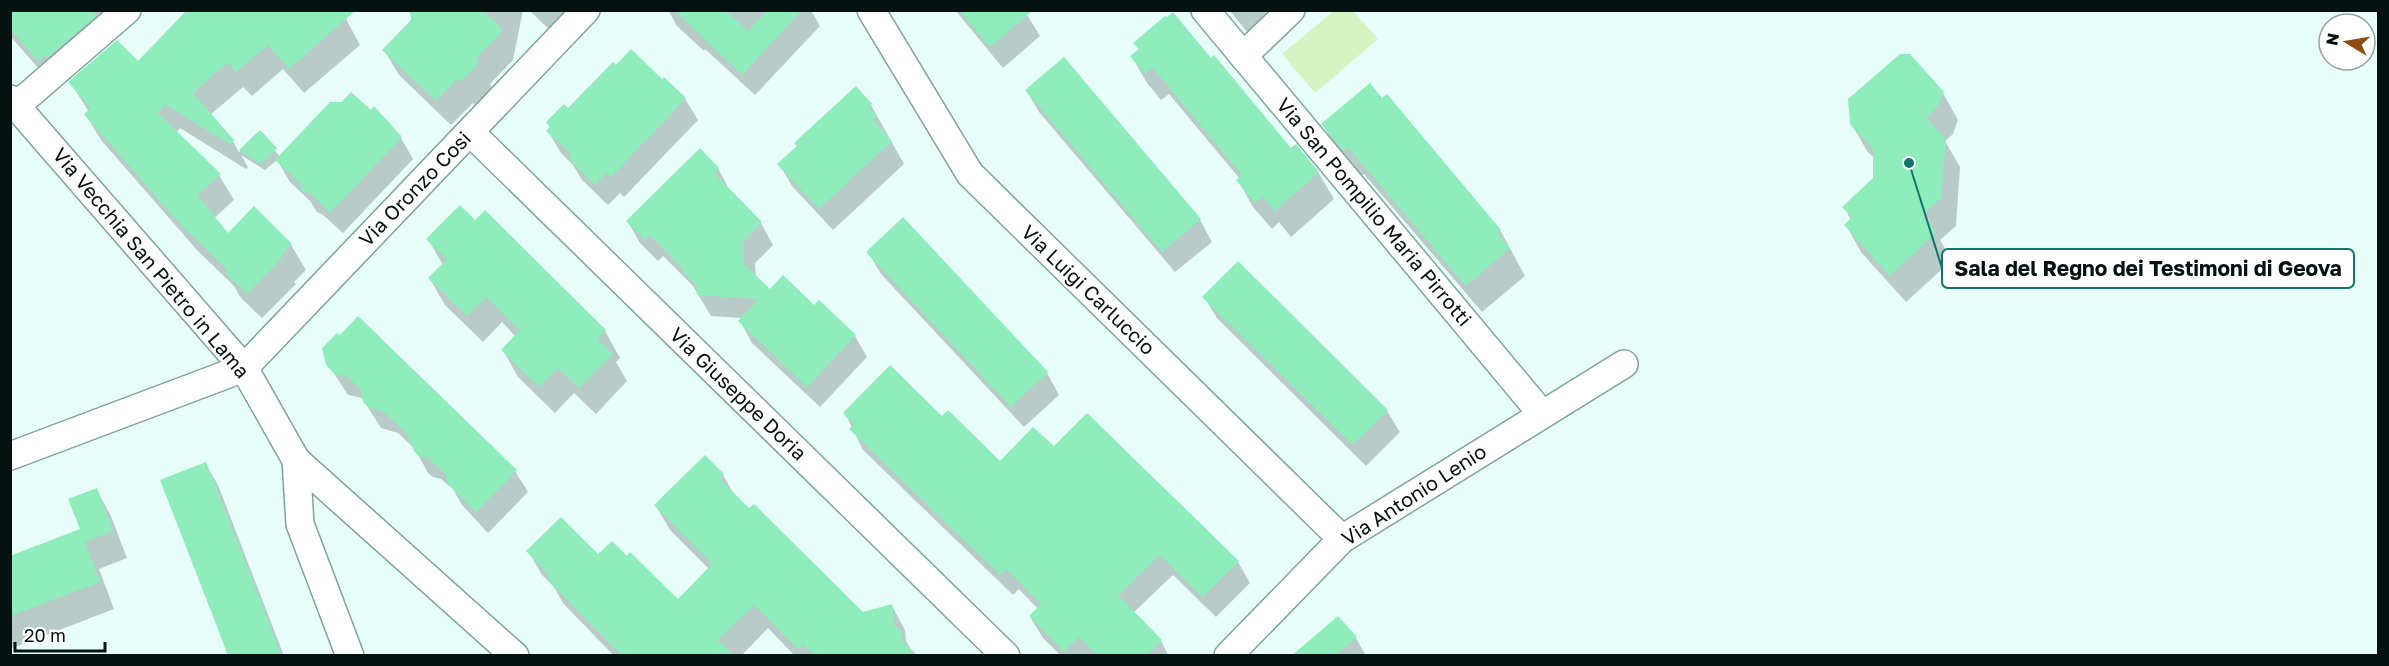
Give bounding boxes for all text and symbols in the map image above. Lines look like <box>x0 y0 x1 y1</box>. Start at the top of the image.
north arrow <box>2317 12 2377 72</box>
text: N <box>2321 31 2343 47</box>
street label: Via San Pompilio Maria Pirrotti <box>1272 92 1477 330</box>
street label: Via Oronzo Cosi <box>353 126 475 251</box>
street label: Via Vecchia San Pietro in Lama <box>48 142 255 382</box>
street label: Via Luigi Carluccio <box>1017 219 1161 359</box>
callout: Sala del Regno dei Testimoni di Geova <box>1942 249 2354 288</box>
text: Sala del Regno dei Testimoni di Geova <box>1954 255 2342 281</box>
street label: Via Giuseppe Doria <box>665 322 812 465</box>
street label: Via Antonio Lenio <box>1337 438 1490 550</box>
scale bar <box>15 615 105 653</box>
text: 20 m <box>24 624 66 646</box>

